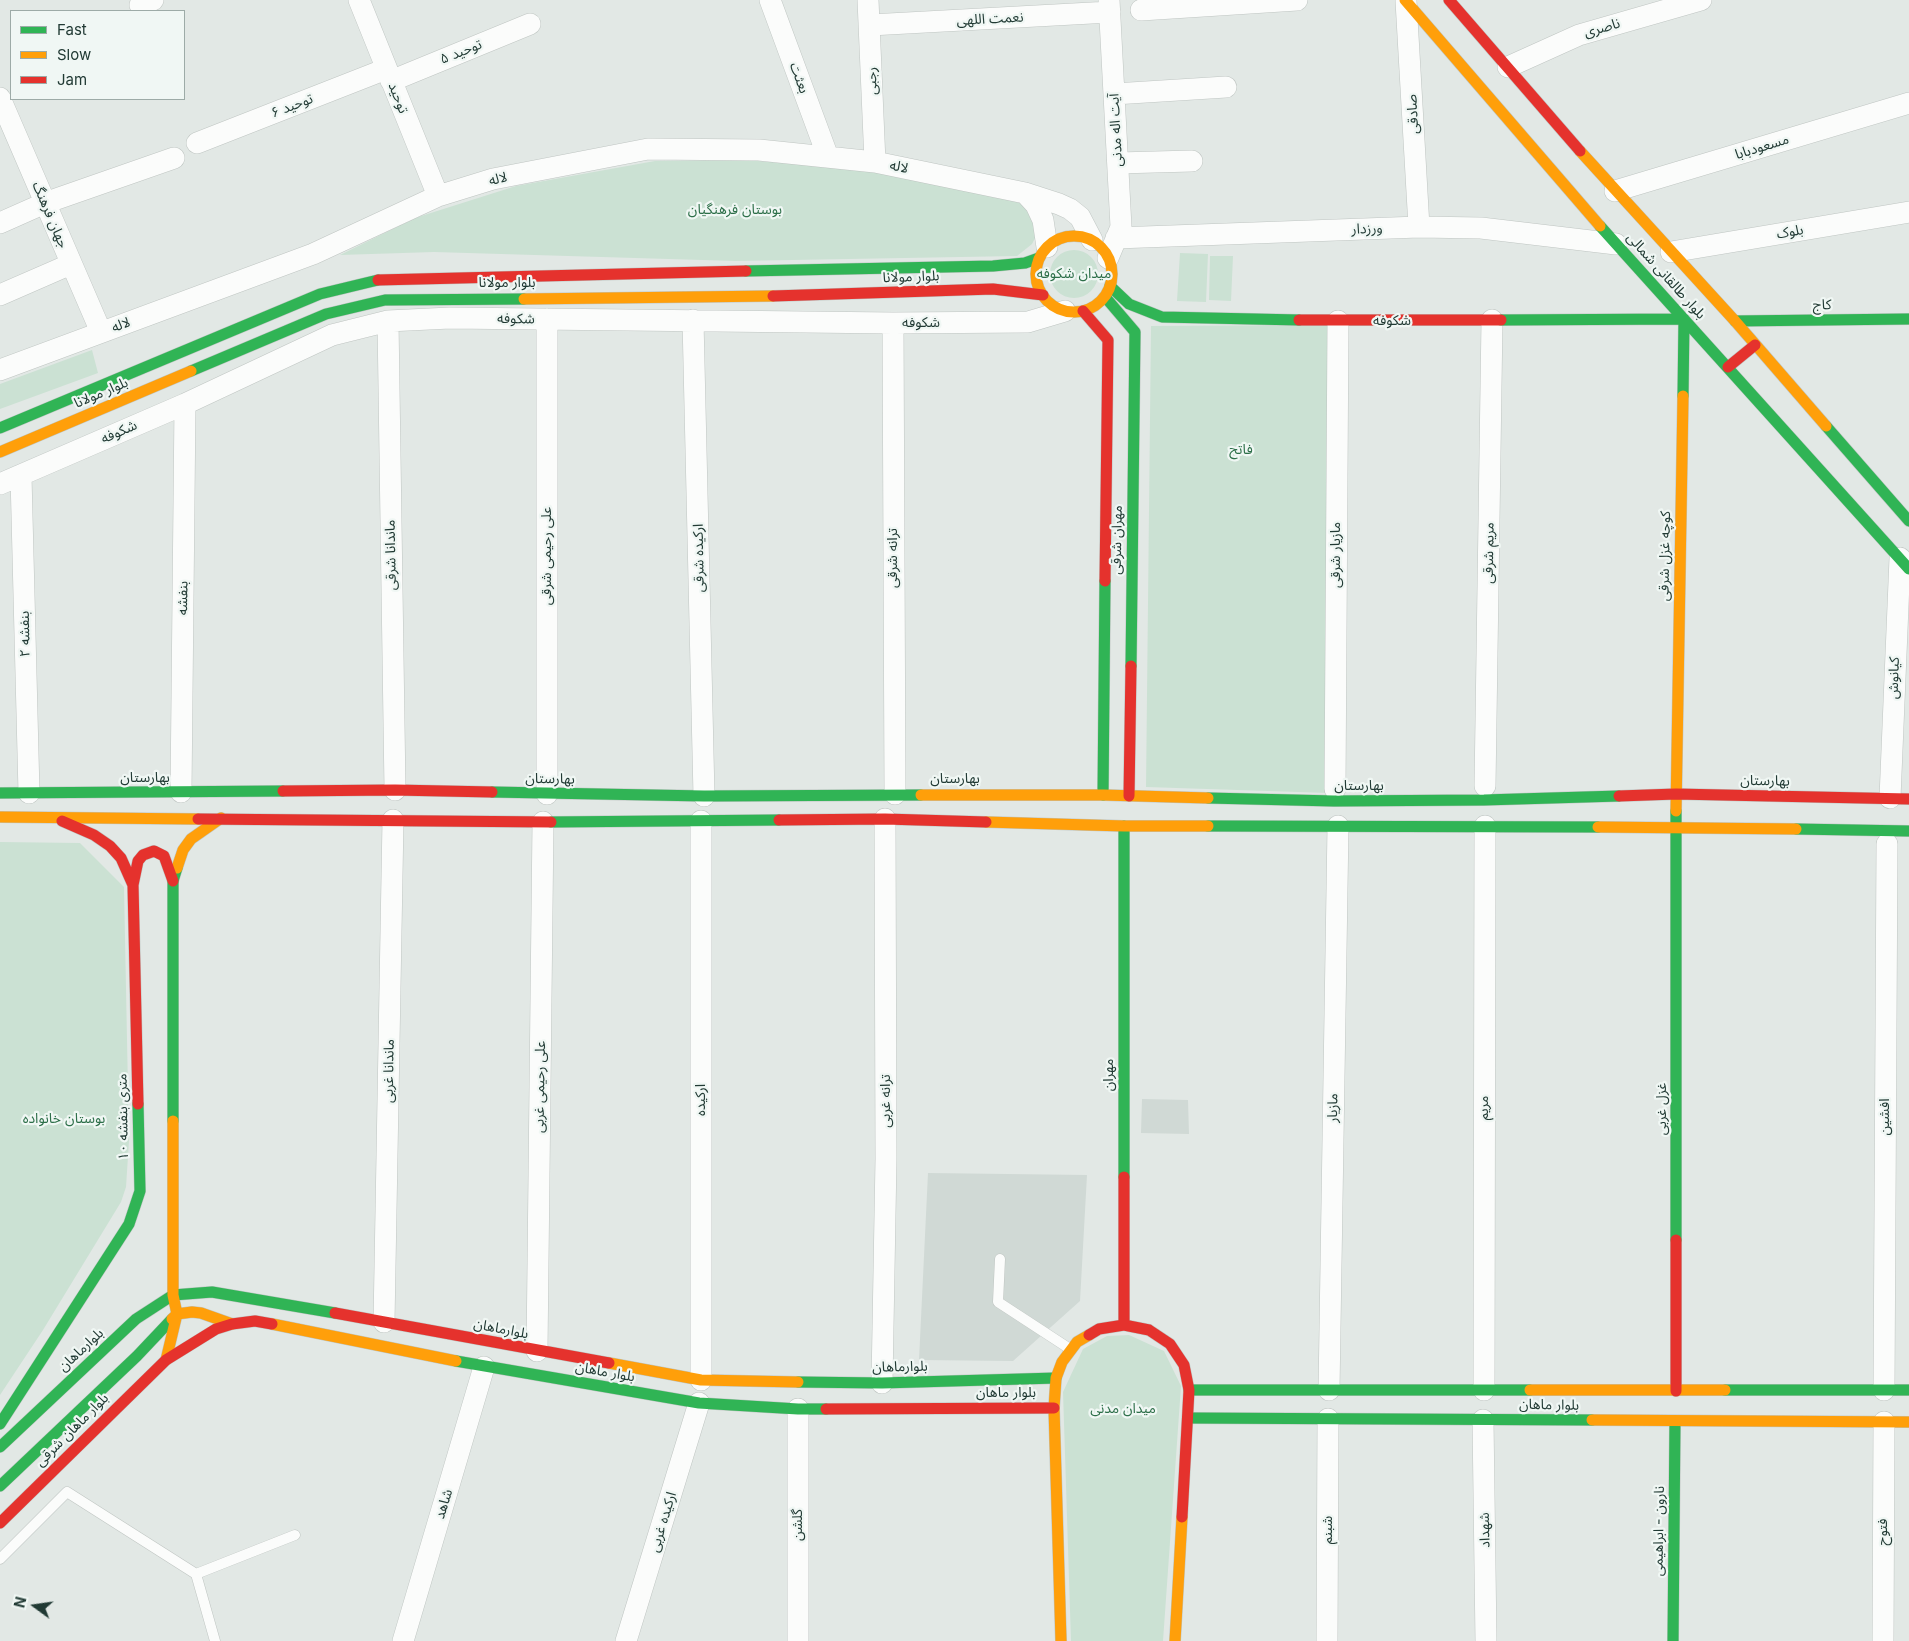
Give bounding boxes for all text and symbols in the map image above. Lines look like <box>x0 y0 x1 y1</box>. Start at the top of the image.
street label: نعمت اللهی <box>956 9 1024 29</box>
legend <box>10 10 185 100</box>
street label: ناصری <box>1582 15 1622 41</box>
text: Fast <box>57 20 87 39</box>
street label: توحید ۵ <box>438 36 484 68</box>
text: Slow <box>57 45 91 64</box>
street label: بعثت <box>786 60 812 96</box>
street label: رجبی <box>863 67 881 95</box>
text: Jam <box>57 70 87 89</box>
street label: توحید <box>384 80 412 116</box>
street label: توحید ۶ <box>269 90 315 122</box>
street label: آیت اله مدنی <box>1106 93 1126 167</box>
street label: صادقی <box>1404 94 1422 134</box>
street label: مسعودبابا <box>1733 131 1791 163</box>
street label: لاله <box>888 157 910 177</box>
street label: لاله <box>487 169 509 189</box>
street label: جهان فرهنگ <box>28 179 72 251</box>
park label: بوستان فرهنگیان <box>688 202 782 218</box>
street label: ورزدار <box>1351 220 1383 238</box>
street label: بلوک <box>1775 221 1805 243</box>
street label: بلوار طالقانی شمالی <box>1623 229 1709 323</box>
park label: میدان شکوفه <box>1037 266 1111 282</box>
street label: بلوار مولانا <box>882 268 940 286</box>
street label: بلوار مولانا <box>479 275 535 291</box>
street label: کاج <box>1812 296 1832 314</box>
street label: شکوفه <box>497 310 535 328</box>
street label: شکوفه <box>1373 313 1411 329</box>
street label: لاله <box>109 314 133 336</box>
street label: شکوفه <box>902 315 940 331</box>
street label: بلوار مولانا <box>72 374 130 412</box>
street label: شکوفه <box>98 417 140 447</box>
park label: فاتح <box>1229 442 1253 458</box>
street label: مهران شرقی <box>1108 505 1126 575</box>
street label: علی رحیمی شرقی <box>539 507 555 605</box>
street label: کوچه غزل شرقی <box>1656 511 1674 601</box>
street label: ماندانا شرقی <box>382 520 400 590</box>
street label: مازیار شرقی <box>1328 522 1344 588</box>
street label: مریم شرقی <box>1480 522 1498 584</box>
street label: ارکیده شرقی <box>690 524 708 592</box>
street label: ترانه شرقی <box>885 528 901 588</box>
street label: بنفشه <box>174 581 192 615</box>
street label: بنفشه ۲ <box>16 611 34 657</box>
street label: کیانوش <box>1885 657 1903 699</box>
street label: بهارستان <box>120 770 170 786</box>
street label: بهارستان <box>525 770 575 788</box>
street label: بهارستان <box>930 771 980 787</box>
street label: بهارستان <box>1740 772 1790 790</box>
street label: بهارستان <box>1334 778 1384 794</box>
street label: ماندانا غربی <box>380 1039 398 1103</box>
street label: علی رحیمی غربی <box>531 1041 549 1133</box>
street label: مهران <box>1101 1059 1117 1091</box>
street label: ۱۰ متری بنفشه <box>114 1073 132 1161</box>
street label: ترانه غربی <box>878 1074 894 1128</box>
street label: غزل غربی <box>1654 1083 1670 1135</box>
street label: ارکیده <box>693 1084 709 1116</box>
street label: مازیار <box>1324 1093 1342 1123</box>
street label: مریم <box>1476 1096 1492 1120</box>
street label: افشین <box>1877 1099 1893 1135</box>
park label: بوستان خانواده <box>23 1111 105 1127</box>
street label: بلوارماهان <box>472 1315 530 1343</box>
street label: بلوارماهان <box>55 1325 107 1375</box>
street label: بلوارماهان <box>872 1358 928 1376</box>
street label: بلوار ماهان <box>574 1359 636 1385</box>
street label: بلوار ماهان <box>976 1385 1036 1401</box>
street label: بلوار ماهان شرقی <box>32 1390 112 1470</box>
street label: بلوار ماهان <box>1519 1396 1579 1414</box>
park label: میدان مدنی <box>1090 1401 1156 1417</box>
street label: نارون - ابراهیمی <box>1650 1486 1668 1576</box>
street label: شاهد <box>432 1487 456 1521</box>
street label: ارکیده غربی <box>646 1490 680 1554</box>
street label: گلشن <box>790 1509 806 1541</box>
street label: شهداد <box>1476 1512 1494 1548</box>
street label: شبنم <box>1320 1516 1336 1544</box>
street label: فتوح <box>1875 1518 1891 1546</box>
north arrow <box>10 1581 60 1631</box>
text: N <box>10 1595 29 1609</box>

